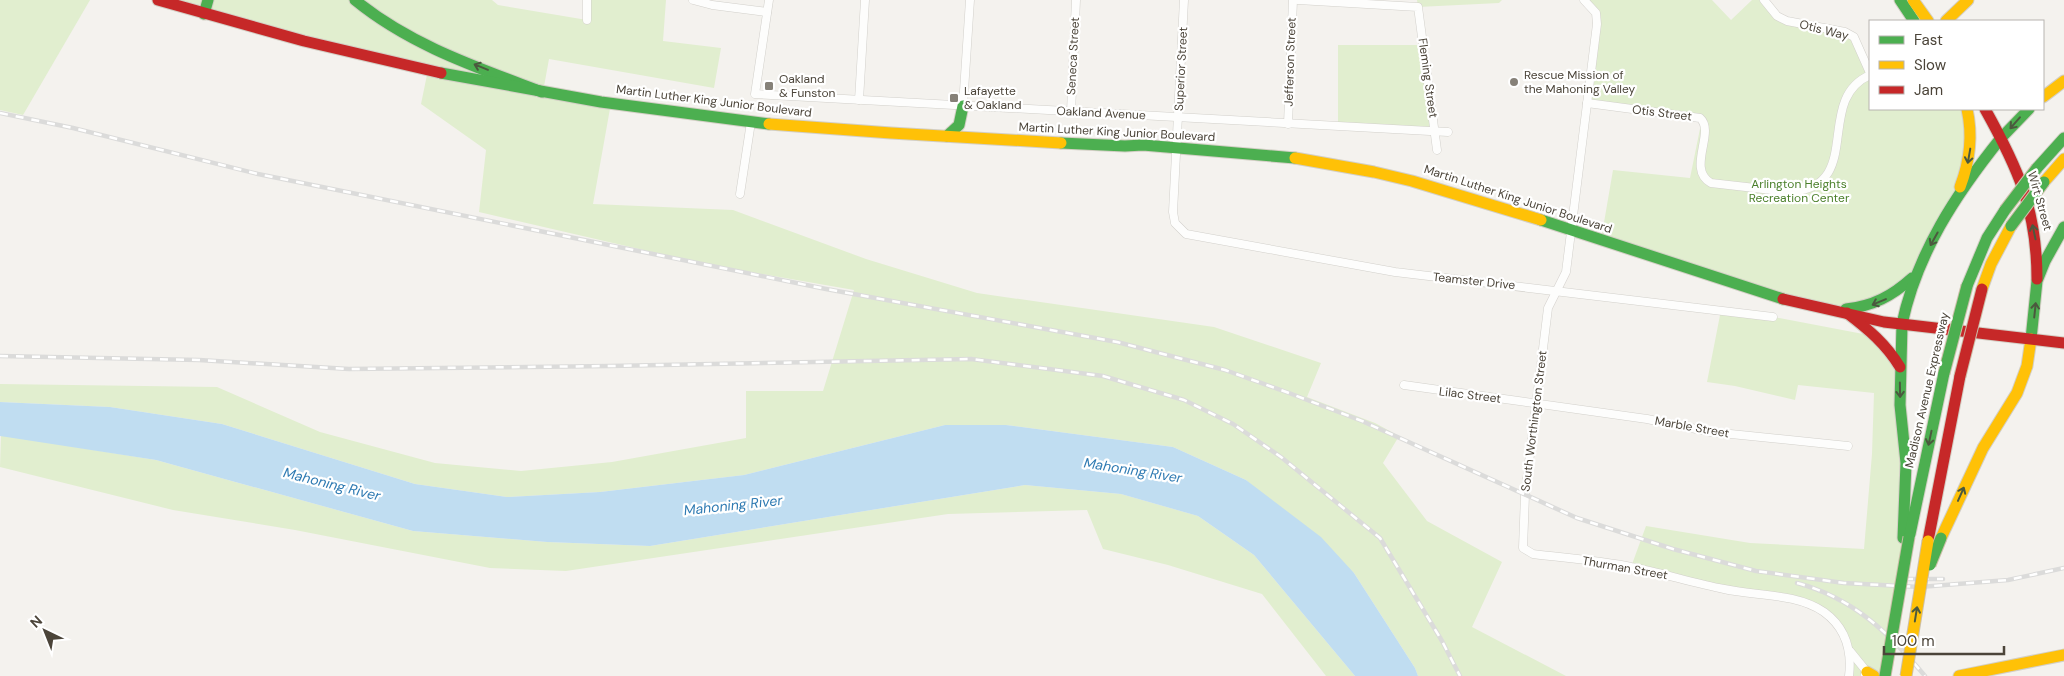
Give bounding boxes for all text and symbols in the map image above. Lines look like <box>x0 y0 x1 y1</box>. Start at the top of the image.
street label: Seneca Street <box>1063 16 1083 95</box>
street label: Otis Way <box>1798 16 1851 44</box>
street label: Jefferson Street <box>1280 17 1300 107</box>
legend <box>1869 20 2044 110</box>
street label: Superior Street <box>1171 26 1191 111</box>
text: Fast <box>1914 30 1943 50</box>
street label: Fleming Street <box>1414 37 1442 119</box>
text: Slow <box>1914 55 1947 75</box>
one-way arrow <box>474 62 489 72</box>
place label: Rescue Mission of the Mahoning Valley <box>1524 67 1636 97</box>
place label: Oakland & Funston <box>779 71 836 101</box>
marker: Rescue Mission of the Mahoning Valley <box>1508 76 1520 88</box>
marker: Oakland & Funston <box>763 80 775 92</box>
text: Jam <box>1914 80 1943 100</box>
street label: Martin Luther King Junior Boulevard <box>615 81 813 121</box>
place label: Lafayette & Oakland <box>964 83 1021 113</box>
marker: Lafayette & Oakland <box>948 92 960 104</box>
street label: Otis Street <box>1631 101 1693 125</box>
street label: Oakland Avenue <box>1056 103 1146 123</box>
one-way arrow <box>2009 117 2020 130</box>
street label: Martin Luther King Junior Boulevard <box>1018 119 1216 145</box>
one-way arrow <box>1964 148 1974 164</box>
street label: Martin Luther King Junior Boulevard <box>1422 161 1614 237</box>
street label: Wirt Street <box>2024 170 2056 233</box>
park label: Arlington Heights Recreation Center <box>1749 176 1850 206</box>
one-way arrow <box>2029 225 2039 241</box>
one-way arrow <box>1928 231 1938 245</box>
street label: Teamster Drive <box>1432 269 1516 293</box>
one-way arrow <box>1871 298 1887 307</box>
one-way arrow <box>2030 302 2040 318</box>
street label: Madison Avenue Expressway <box>1901 310 1953 469</box>
street label: South Worthington Street <box>1517 349 1551 493</box>
one-way arrow <box>1895 382 1905 398</box>
street label: Lilac Street <box>1438 383 1502 407</box>
street label: Marble Street <box>1654 413 1731 441</box>
one-way arrow <box>1925 430 1935 446</box>
water label: Mahoning River <box>1083 453 1184 487</box>
water label: Mahoning River <box>282 463 383 505</box>
one-way arrow <box>1956 487 1966 502</box>
water label: Mahoning River <box>683 491 784 519</box>
street label: Thurman Street <box>1581 553 1669 583</box>
north arrow <box>20 606 70 656</box>
one-way arrow <box>1911 606 1921 622</box>
text: N <box>26 611 46 632</box>
scale bar <box>1884 624 2004 656</box>
text: 100 m <box>1892 631 1935 651</box>

